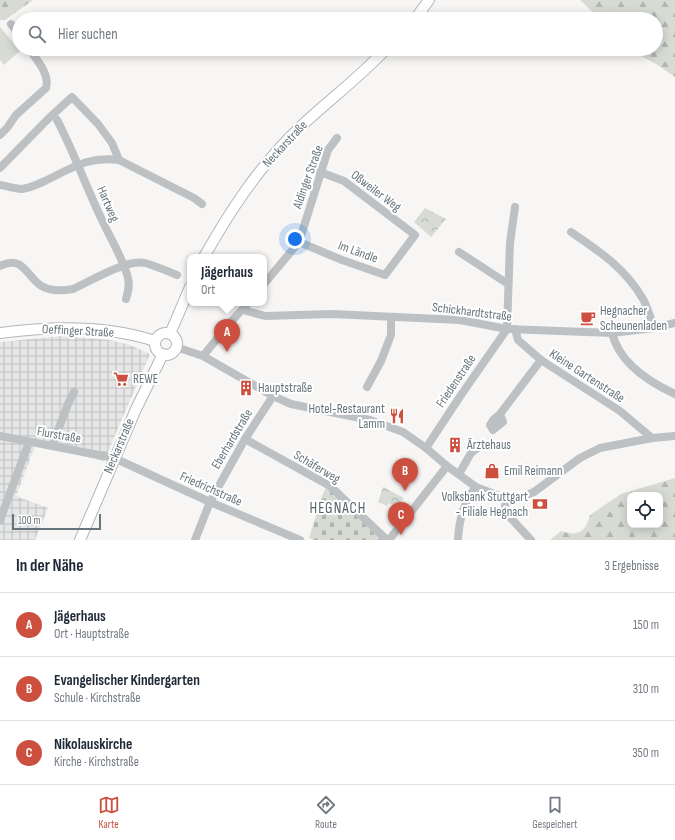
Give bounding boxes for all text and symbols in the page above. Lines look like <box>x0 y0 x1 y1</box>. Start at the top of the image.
search box <box>12 12 663 56</box>
icon: search <box>26 23 48 45</box>
text: Hier suchen <box>58 25 118 44</box>
street label: Neckarstraße <box>259 117 311 171</box>
street label: Aldinger Straße <box>289 143 327 212</box>
street label: Oßweiler Weg <box>348 167 404 215</box>
street label: Hartweg <box>93 184 123 224</box>
your location <box>285 229 305 249</box>
street label: Im Ländle <box>336 237 380 267</box>
popup <box>187 254 267 306</box>
text: Jägerhaus <box>201 263 253 282</box>
text: Ort <box>201 282 215 298</box>
street label: Schickhardtstraße <box>431 299 513 325</box>
place label: Hegnacher Scheunenladen <box>600 303 667 334</box>
cafe icon: Hegnacher Scheunenladen <box>579 309 597 327</box>
pin: A <box>214 319 240 352</box>
street label: Oeffinger Straße <box>42 321 114 341</box>
street label: Kleine Gartenstraße <box>546 346 628 406</box>
street label: Friedenstraße <box>432 352 480 410</box>
supermarket icon: REWE <box>112 370 130 388</box>
place label: REWE <box>133 371 158 387</box>
building icon: Hauptstraße <box>237 379 255 397</box>
place label: Hauptstraße <box>258 380 312 396</box>
place label: Hotel-Restaurant Lamm <box>308 401 385 432</box>
street label: Eberhardstraße <box>208 406 256 472</box>
restaurant icon: Hotel-Restaurant Lamm <box>388 407 406 425</box>
street label: Neckarstraße <box>100 416 138 476</box>
street label: Flurstraße <box>36 423 82 447</box>
building icon: Ärztehaus <box>446 436 464 454</box>
place label: Ärztehaus <box>466 437 511 453</box>
street label: Schäferweg <box>291 447 343 487</box>
pin: B <box>392 458 418 491</box>
shop icon: Emil Reimann <box>483 462 501 480</box>
place label: Emil Reimann <box>504 463 563 479</box>
street label: Friedrichstraße <box>177 468 245 510</box>
place label: Volksbank Stuttgart - Filiale Hegnach <box>442 489 528 520</box>
map controls <box>627 492 663 528</box>
button: locate <box>627 492 663 528</box>
bank icon: Volksbank Stuttgart - Filiale Hegnach <box>531 495 549 513</box>
district label: HEGNACH <box>310 499 366 518</box>
pin: C <box>388 502 414 535</box>
scale bar <box>12 512 101 531</box>
text: 100 m <box>18 514 40 527</box>
text: In der Nähe <box>16 556 83 576</box>
text: 3 Ergebnisse <box>605 558 659 574</box>
text: Jägerhaus <box>54 607 106 626</box>
text: A <box>26 617 32 633</box>
text: 150 m <box>633 617 659 633</box>
text: Ort · Hauptstraße <box>54 626 129 642</box>
text: Evangelischer Kindergarten <box>54 671 200 690</box>
text: B <box>26 681 32 697</box>
text: 310 m <box>633 681 659 697</box>
text: Schule · Kirchstraße <box>54 690 141 706</box>
text: Nikolauskirche <box>54 735 132 754</box>
text: C <box>26 745 32 761</box>
text: 350 m <box>632 745 659 761</box>
text: Kirche · Kirchstraße <box>54 754 139 770</box>
tab: Karte <box>98 794 120 831</box>
tab: Route <box>315 794 337 831</box>
tab: Gespeichert <box>532 794 577 831</box>

